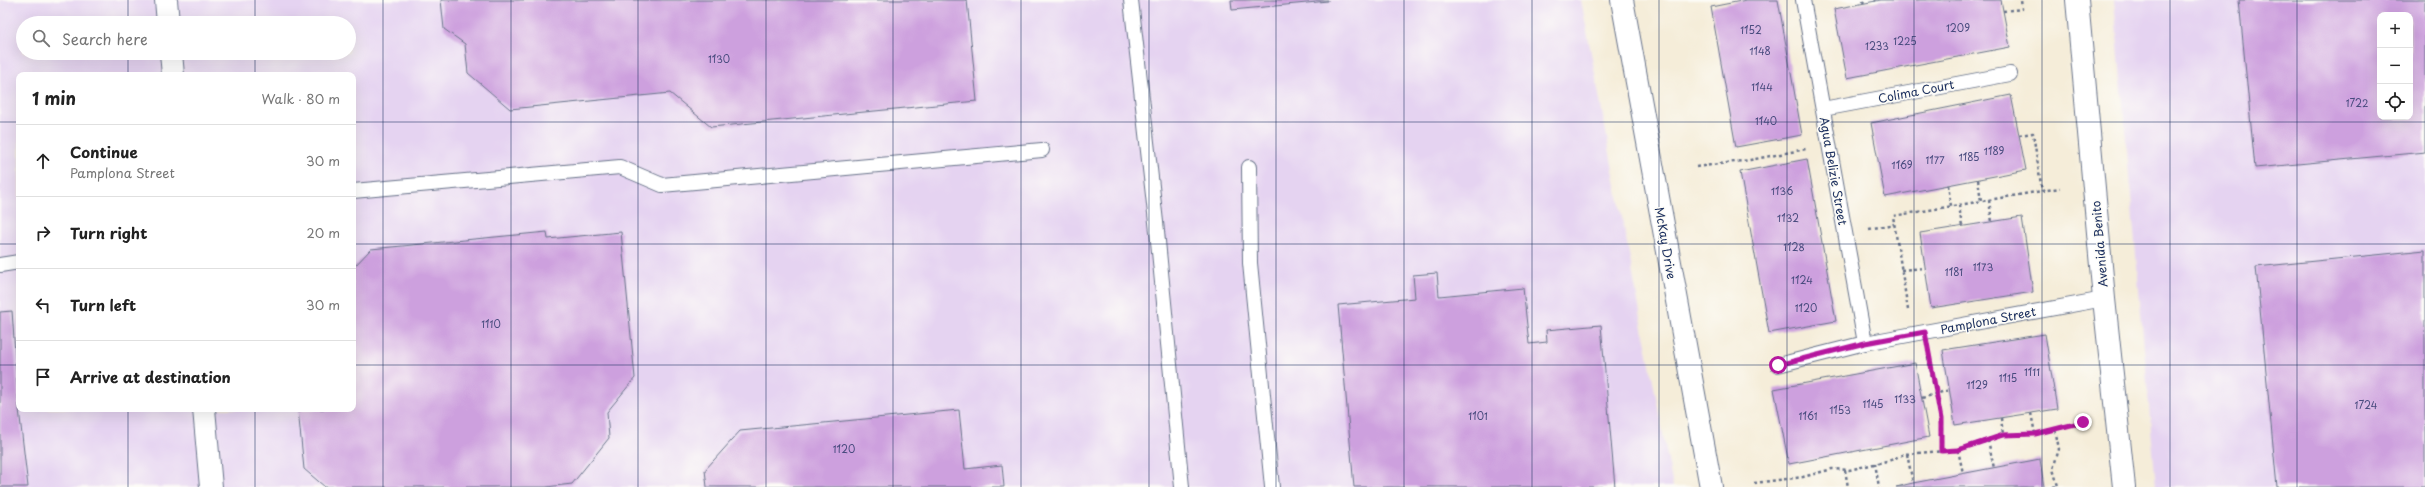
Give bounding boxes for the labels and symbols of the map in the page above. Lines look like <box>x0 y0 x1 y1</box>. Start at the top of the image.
house number: 1209 <box>1946 20 1970 35</box>
house number: 1152 <box>1740 22 1762 37</box>
house number: 1225 <box>1893 33 1917 48</box>
house number: 1233 <box>1865 38 1889 53</box>
house number: 1148 <box>1749 43 1771 58</box>
house number: 1130 <box>708 51 730 66</box>
street label: Colima Court <box>1876 75 1956 107</box>
house number: 1144 <box>1751 79 1773 94</box>
house number: 1722 <box>2346 95 2368 110</box>
house number: 1140 <box>1755 113 1777 128</box>
street label: Agua Belizie Street <box>1816 115 1852 227</box>
house number: 1189 <box>1984 143 2005 158</box>
house number: 1185 <box>1958 149 1980 164</box>
house number: 1177 <box>1925 152 1945 167</box>
house number: 1169 <box>1891 157 1913 172</box>
house number: 1136 <box>1771 183 1793 198</box>
street label: Avenida Benito <box>2086 200 2112 288</box>
street label: McKay Drive <box>1651 205 1681 281</box>
house number: 1132 <box>1777 210 1799 225</box>
house number: 1128 <box>1783 239 1805 254</box>
house number: 1173 <box>1973 259 1993 274</box>
house number: 1181 <box>1945 264 1963 279</box>
house number: 1124 <box>1791 272 1813 287</box>
house number: 1120 <box>1795 300 1817 315</box>
street label: Pamplona Street <box>1939 302 2037 338</box>
house number: 1110 <box>481 316 501 331</box>
route start <box>1769 356 1787 374</box>
house number: 1111 <box>2024 364 2040 379</box>
house number: 1115 <box>1999 370 2017 385</box>
house number: 1129 <box>1966 377 1988 392</box>
house number: 1133 <box>1894 391 1916 406</box>
house number: 1145 <box>1862 396 1884 411</box>
house number: 1724 <box>2355 397 2378 412</box>
house number: 1153 <box>1829 402 1851 417</box>
house number: 1101 <box>1468 408 1488 423</box>
house number: 1161 <box>1799 408 1818 423</box>
route end <box>2074 413 2092 431</box>
house number: 1120 <box>833 441 855 456</box>

